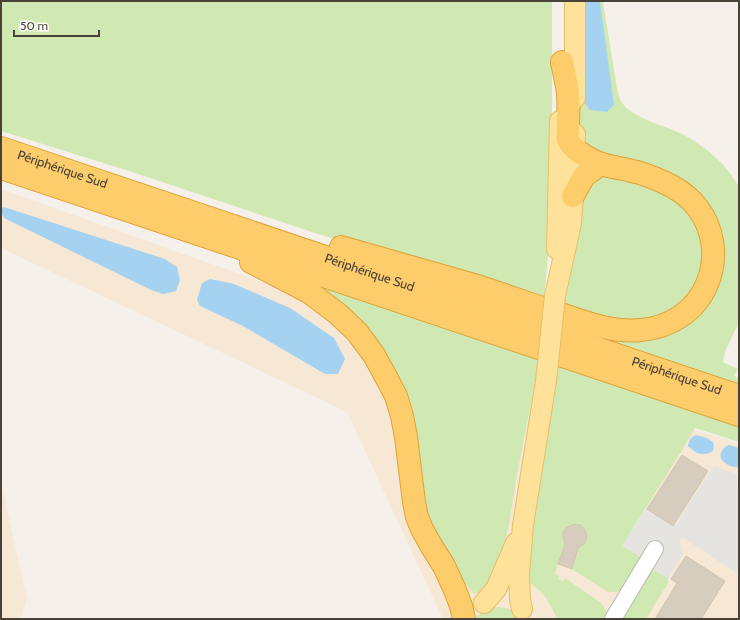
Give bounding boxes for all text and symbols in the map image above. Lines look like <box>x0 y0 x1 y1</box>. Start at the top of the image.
scale bar <box>14 12 99 38</box>
text: 50 m <box>20 18 48 33</box>
street label: Périphérique Sud <box>16 146 110 191</box>
street label: Périphérique Sud <box>323 249 417 294</box>
street label: Périphérique Sud <box>630 353 724 398</box>

